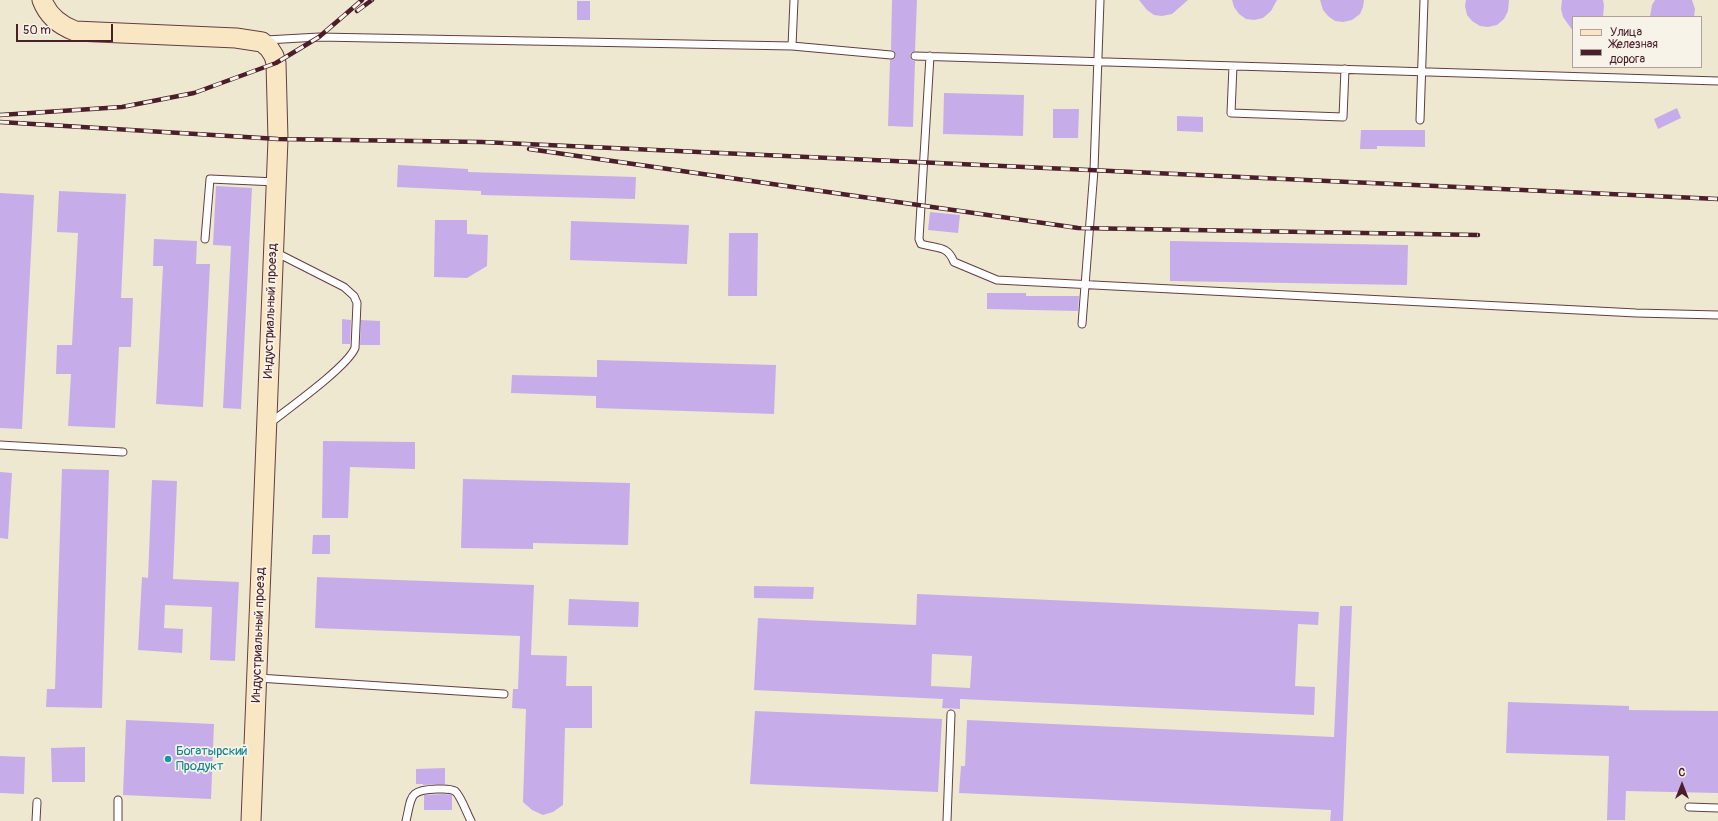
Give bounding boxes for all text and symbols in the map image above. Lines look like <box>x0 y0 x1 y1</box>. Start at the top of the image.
scale bar <box>18 16 115 42</box>
legend <box>1572 16 1702 68</box>
text: 50 m <box>23 23 51 38</box>
text: Улица <box>1610 25 1642 40</box>
text: Железная дорога <box>1610 37 1658 67</box>
street label: Индустриальный проезд <box>261 243 281 379</box>
street label: Индустриальный проезд <box>249 567 269 703</box>
place label: Богатырский Продукт <box>176 744 248 775</box>
marker: Богатырский Продукт <box>163 754 173 764</box>
north arrow <box>1662 765 1702 805</box>
text: С <box>1679 766 1685 779</box>

